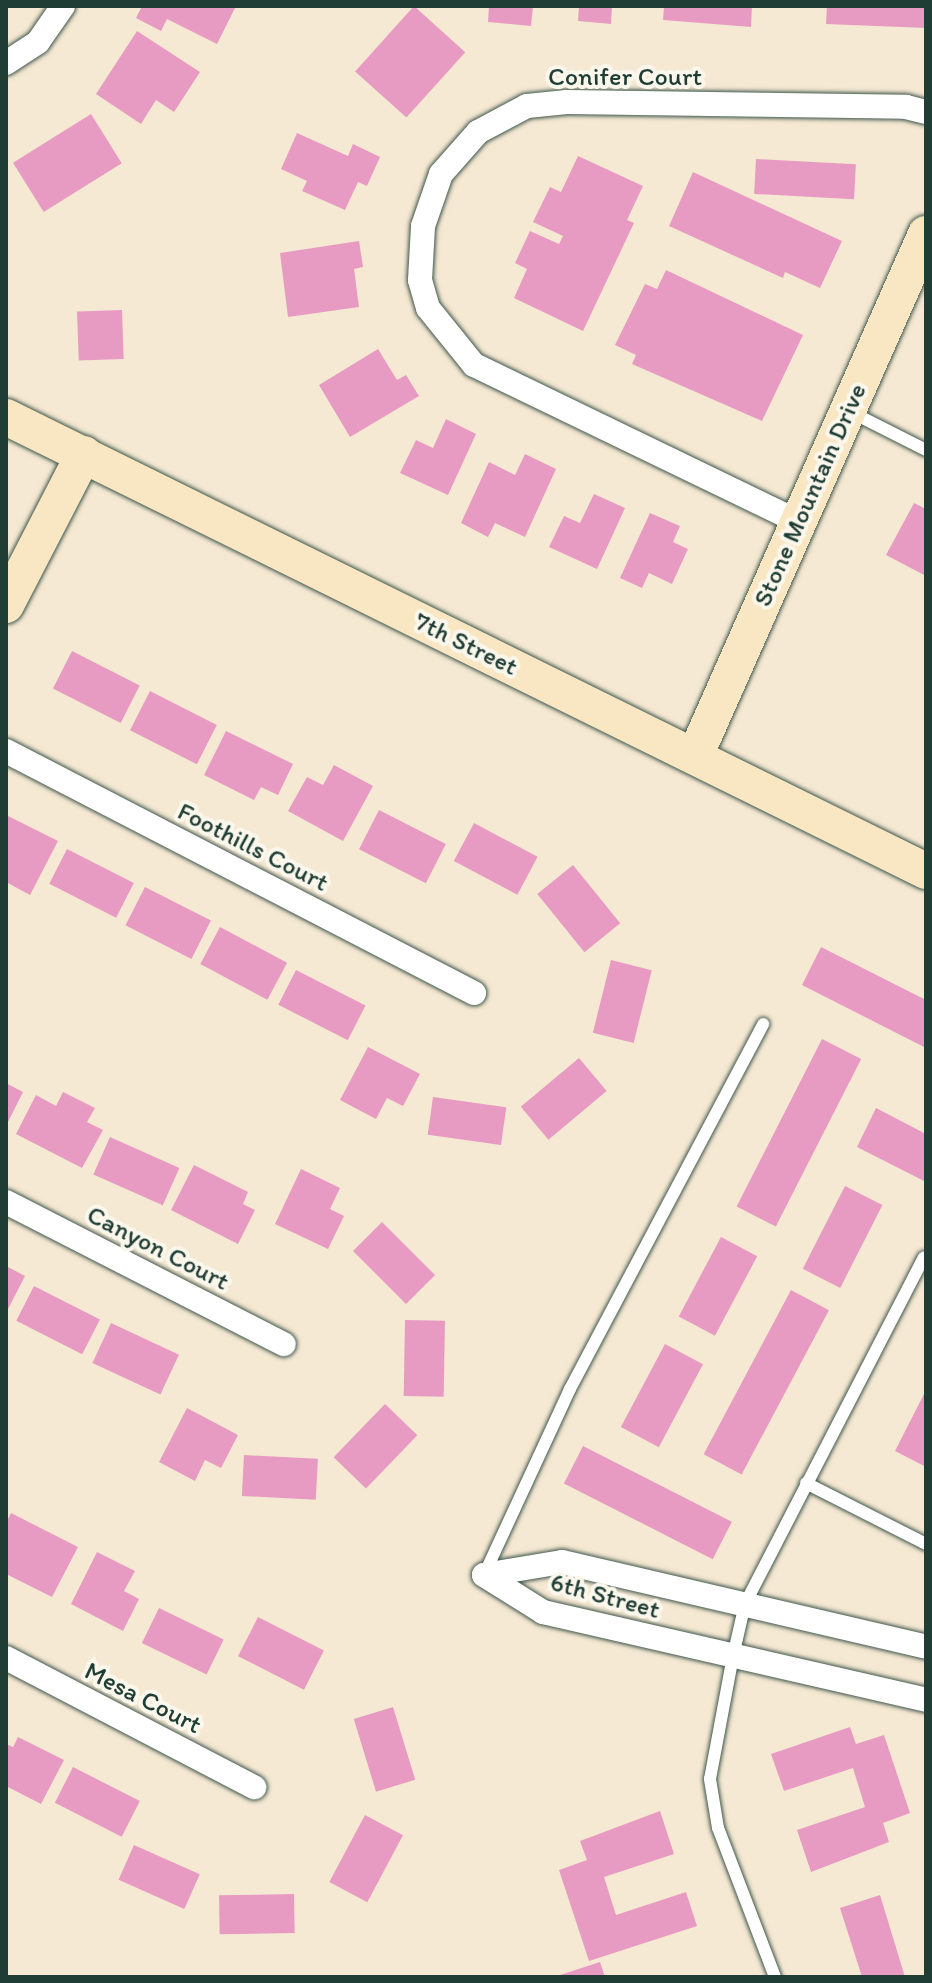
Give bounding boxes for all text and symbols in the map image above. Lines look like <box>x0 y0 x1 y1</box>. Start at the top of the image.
street label: Conifer Court <box>548 61 702 93</box>
street label: Stone Mountain Drive <box>747 378 873 612</box>
street label: 7th Street <box>409 606 523 682</box>
street label: Foothills Court <box>172 796 334 898</box>
street label: Canyon Court <box>82 1199 234 1297</box>
street label: 6th Street <box>547 1567 663 1625</box>
street label: Mesa Court <box>79 1655 207 1741</box>

